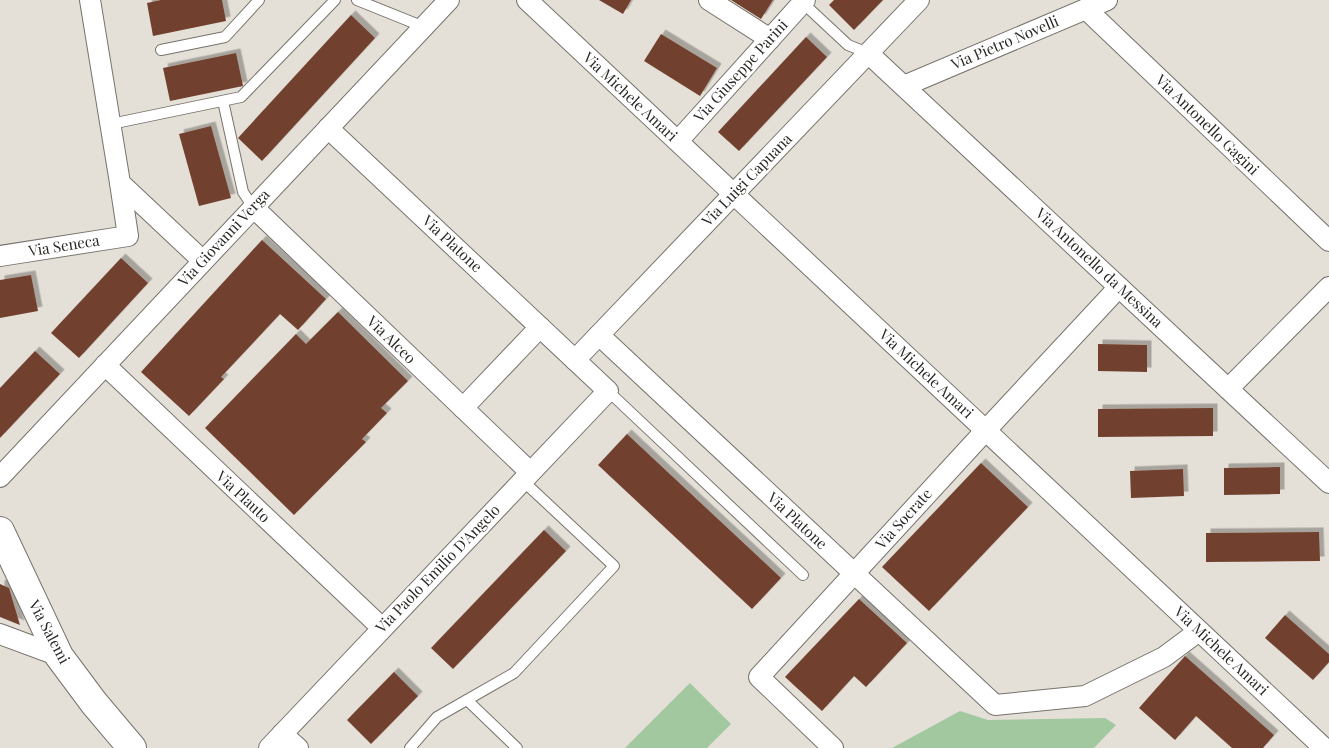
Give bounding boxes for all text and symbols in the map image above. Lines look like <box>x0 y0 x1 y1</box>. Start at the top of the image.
street label: Via Pietro Novelli <box>947 10 1062 74</box>
street label: Via Giuseppe Parini <box>688 14 792 127</box>
street label: Via Michele Amari <box>579 47 683 146</box>
street label: Via Antonello Gagini <box>1151 69 1264 179</box>
street label: Via Luigi Capuana <box>696 128 796 231</box>
street label: Via Giovanni Verga <box>172 184 274 291</box>
street label: Via Antonello da Messina <box>1031 202 1168 332</box>
street label: Via Platone <box>418 210 487 276</box>
street label: Via Seneca <box>26 229 101 261</box>
street label: Via Alceo <box>362 310 420 368</box>
street label: Via Michele Amari <box>875 324 979 423</box>
street label: Via Plauto <box>212 465 275 526</box>
street label: Via Socrate <box>870 484 936 554</box>
street label: Via Platone <box>763 487 832 553</box>
street label: Via Paolo Emilio D'Angelo <box>370 500 504 638</box>
street label: Via Salemi <box>24 595 75 667</box>
street label: Via Michele Amari <box>1170 601 1274 700</box>

